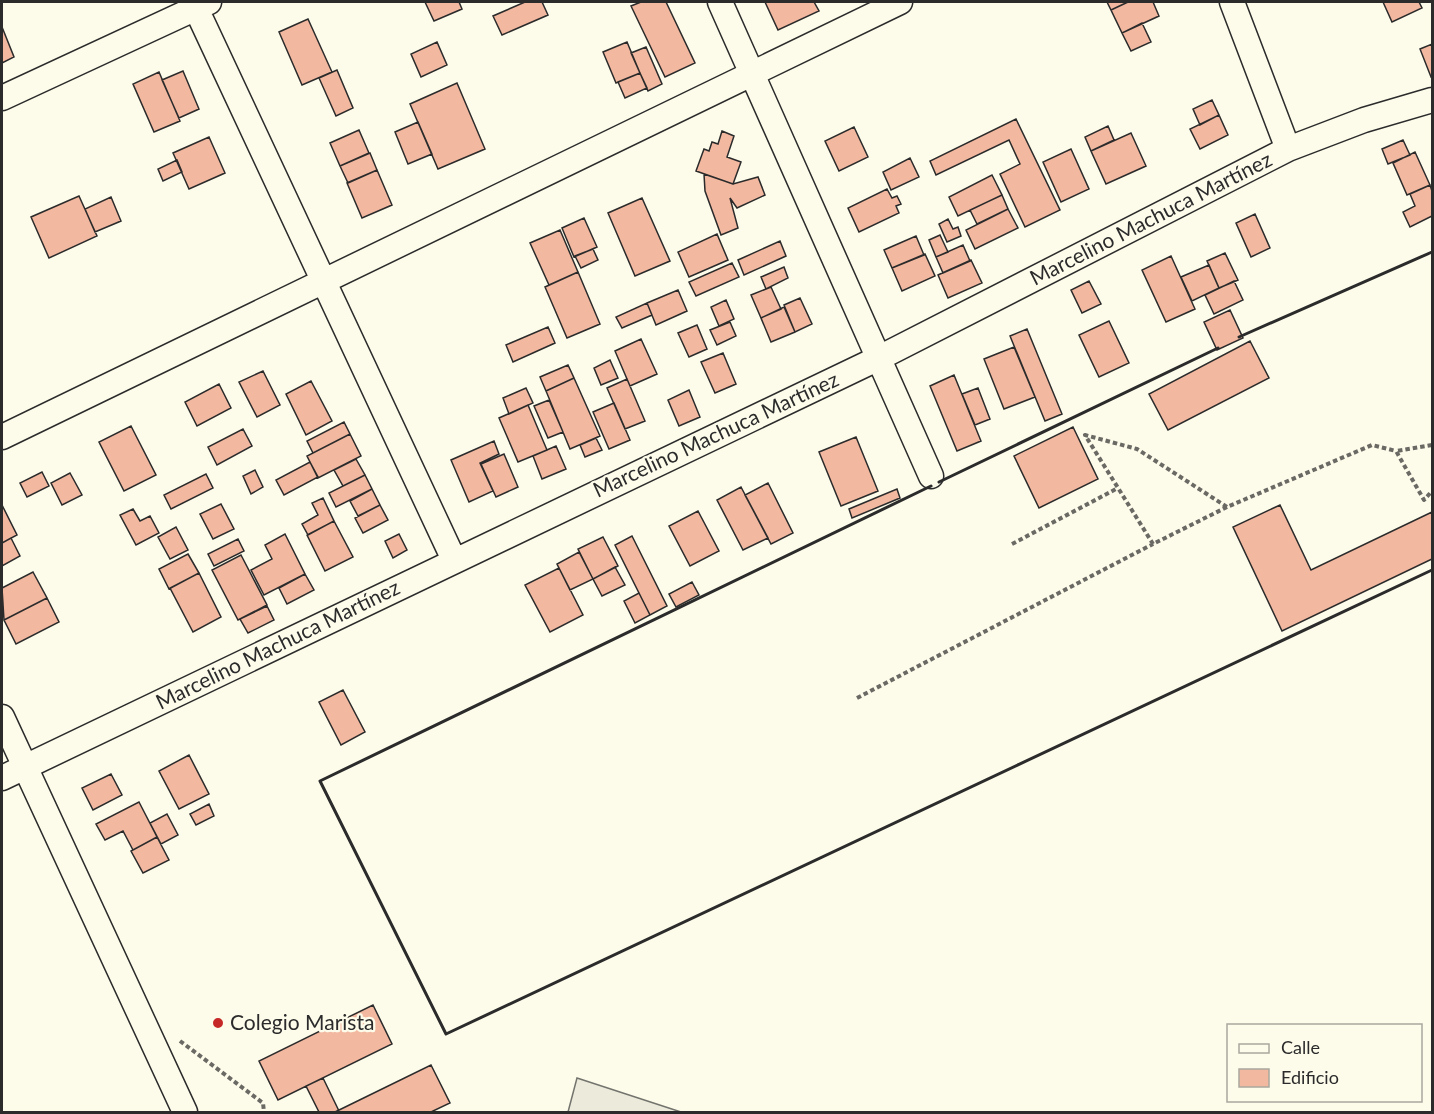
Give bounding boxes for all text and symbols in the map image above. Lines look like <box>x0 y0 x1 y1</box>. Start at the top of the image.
street label: Marcelino Machuca Martínez <box>1025 146 1275 290</box>
street label: Marcelino Machuca Martínez <box>589 366 842 502</box>
street label: Marcelino Machuca Martínez <box>151 574 403 714</box>
place label: Colegio Marista <box>230 1009 374 1034</box>
marker: Colegio Marista <box>211 1016 225 1030</box>
legend <box>1227 1024 1422 1102</box>
text: Calle <box>1281 1036 1320 1058</box>
text: Edificio <box>1281 1066 1339 1088</box>

